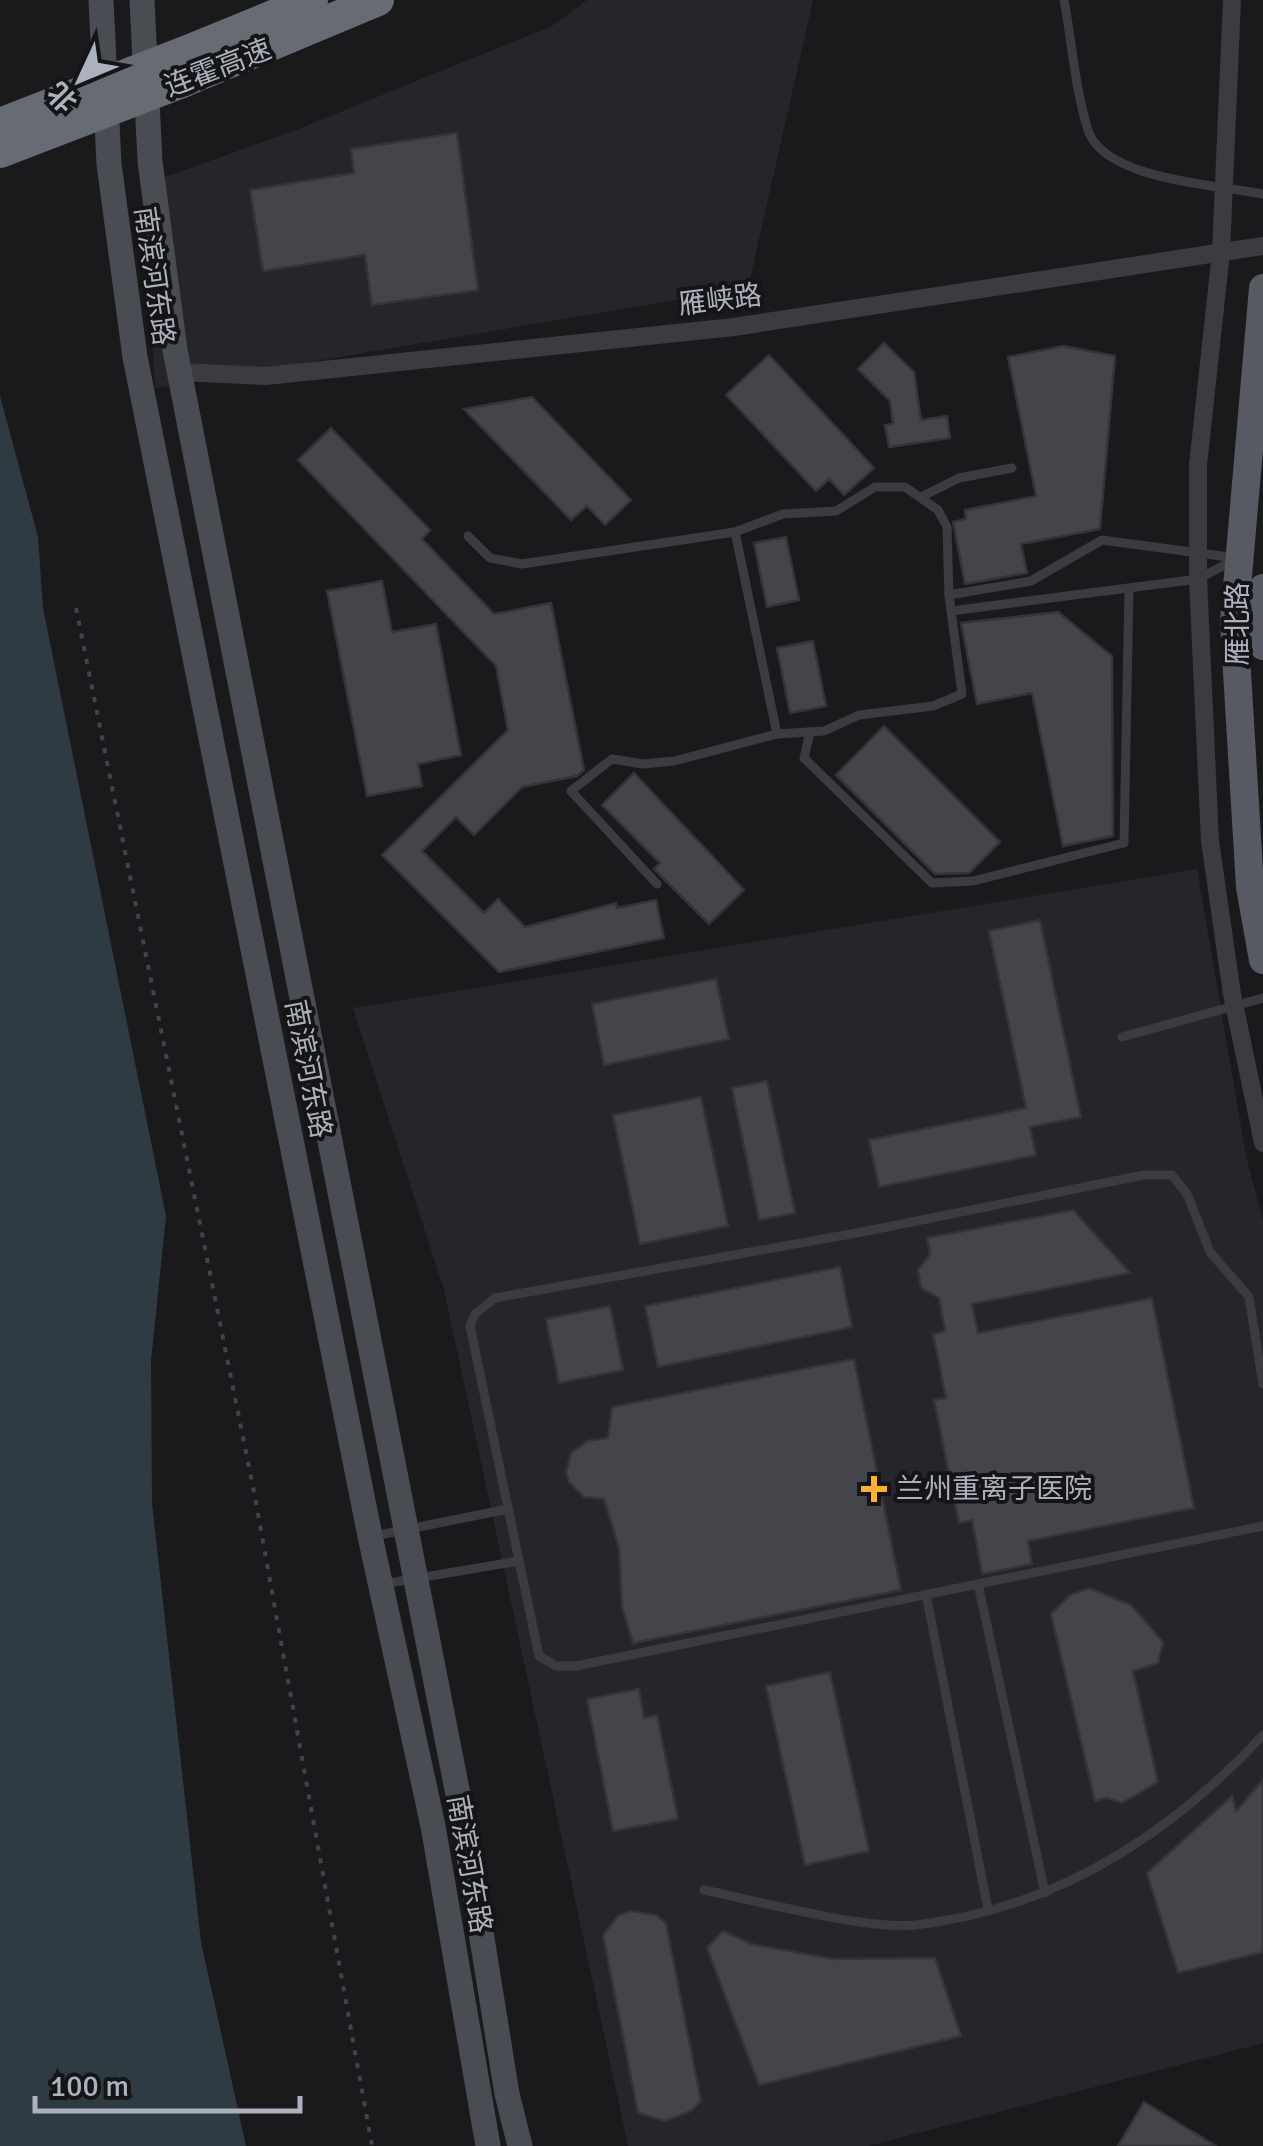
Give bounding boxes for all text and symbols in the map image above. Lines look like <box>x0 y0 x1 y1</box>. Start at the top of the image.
north arrow <box>30 30 130 130</box>
street label: 连霍高速 <box>160 32 276 104</box>
text: 北 <box>41 75 85 119</box>
street label: 南滨河东路 <box>127 204 181 348</box>
street label: 雁峡路 <box>676 278 764 322</box>
street label: 雁北路 <box>1221 582 1255 666</box>
street label: 南滨河东路 <box>278 997 338 1141</box>
place label: 兰州重离子医院 <box>896 1472 1092 1506</box>
marker: 兰州重离子医院 <box>861 1476 887 1502</box>
street label: 南滨河东路 <box>440 1792 498 1936</box>
scale bar <box>35 2051 300 2113</box>
text: 100 m <box>50 2068 129 2105</box>

